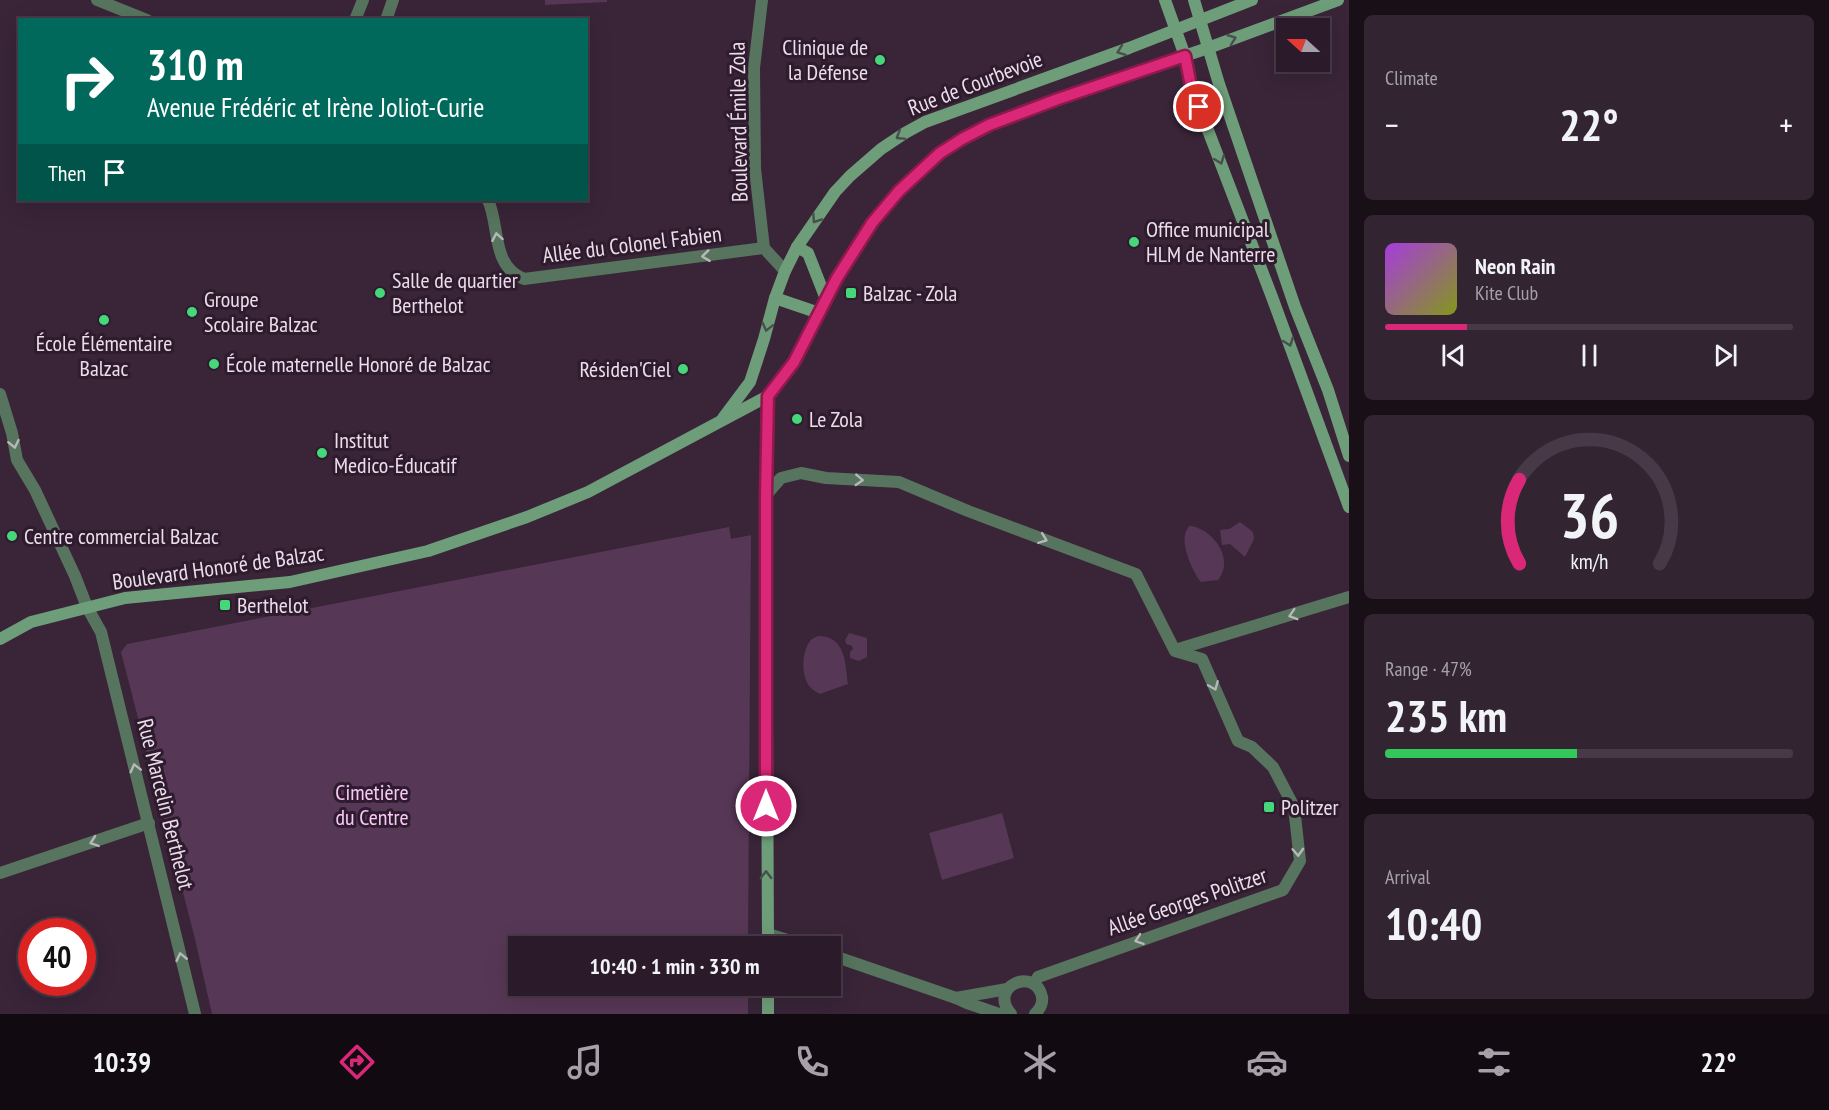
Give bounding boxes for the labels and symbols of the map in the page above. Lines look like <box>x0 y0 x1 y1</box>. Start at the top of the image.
north arrow <box>1276 18 1330 72</box>
place label: Clinique de la Défense <box>782 33 868 86</box>
one-way arrow <box>1227 34 1237 47</box>
street label: Boulevard Émile Zola <box>723 42 753 202</box>
one-way arrow <box>1116 43 1127 56</box>
street label: Rue de Courbevoie <box>904 45 1046 121</box>
marker: Clinique de la Défense <box>873 53 887 67</box>
pin <box>1173 81 1224 132</box>
one-way arrow <box>896 129 906 141</box>
one-way arrow <box>1212 154 1225 165</box>
one-way arrow <box>812 213 823 224</box>
place label: Office municipal HLM de Nanterre <box>1146 215 1275 268</box>
street label: Allée du Colonel Fabien <box>541 219 723 269</box>
one-way arrow <box>491 232 504 242</box>
marker: Office municipal HLM de Nanterre <box>1127 235 1141 249</box>
one-way arrow <box>702 249 711 262</box>
place label: Salle de quartier Berthelot <box>392 266 518 319</box>
place label: Balzac - Zola <box>863 279 957 307</box>
place label: Groupe Scolaire Balzac <box>204 285 318 338</box>
marker: Salle de quartier Berthelot <box>373 286 387 300</box>
marker: Balzac - Zola <box>844 286 858 300</box>
marker: Groupe Scolaire Balzac <box>185 305 199 319</box>
marker: École Élémentaire Balzac <box>97 313 111 327</box>
one-way arrow <box>762 322 775 332</box>
place label: École Élémentaire Balzac <box>36 329 172 382</box>
one-way arrow <box>1281 337 1294 347</box>
place label: École maternelle Honoré de Balzac <box>226 350 491 378</box>
place label: Résiden'Ciel <box>579 355 672 383</box>
marker: École maternelle Honoré de Balzac <box>207 357 221 371</box>
marker: Résiden'Ciel <box>676 362 690 376</box>
place label: Le Zola <box>809 405 863 433</box>
marker: Le Zola <box>790 412 804 426</box>
place label: Institut Medico-Éducatif <box>334 426 458 479</box>
one-way arrow <box>7 439 20 449</box>
marker: Institut Medico-Éducatif <box>315 446 329 460</box>
one-way arrow <box>855 473 864 486</box>
place label: Centre commercial Balzac <box>24 522 219 550</box>
marker: Centre commercial Balzac <box>5 529 19 543</box>
one-way arrow <box>1037 532 1048 545</box>
street label: Boulevard Honoré de Balzac <box>111 538 326 596</box>
place label: Berthelot <box>237 591 309 619</box>
marker: Berthelot <box>218 598 232 612</box>
one-way arrow <box>1288 608 1299 620</box>
one-way arrow <box>1207 680 1219 691</box>
street label: Rue Marcelin Berthelot <box>131 716 201 892</box>
one-way arrow <box>130 763 143 773</box>
position arrow <box>734 774 798 838</box>
park label: Cimetière du Centre <box>335 778 409 831</box>
place label: Politzer <box>1281 793 1339 821</box>
marker: Politzer <box>1262 800 1276 814</box>
one-way arrow <box>89 834 100 847</box>
one-way arrow <box>1292 848 1305 857</box>
street label: Allée Georges Politzer <box>1104 861 1270 941</box>
one-way arrow <box>760 871 772 880</box>
speed limit sign: 40 <box>18 918 96 996</box>
one-way arrow <box>1134 933 1145 946</box>
one-way arrow <box>176 952 189 962</box>

